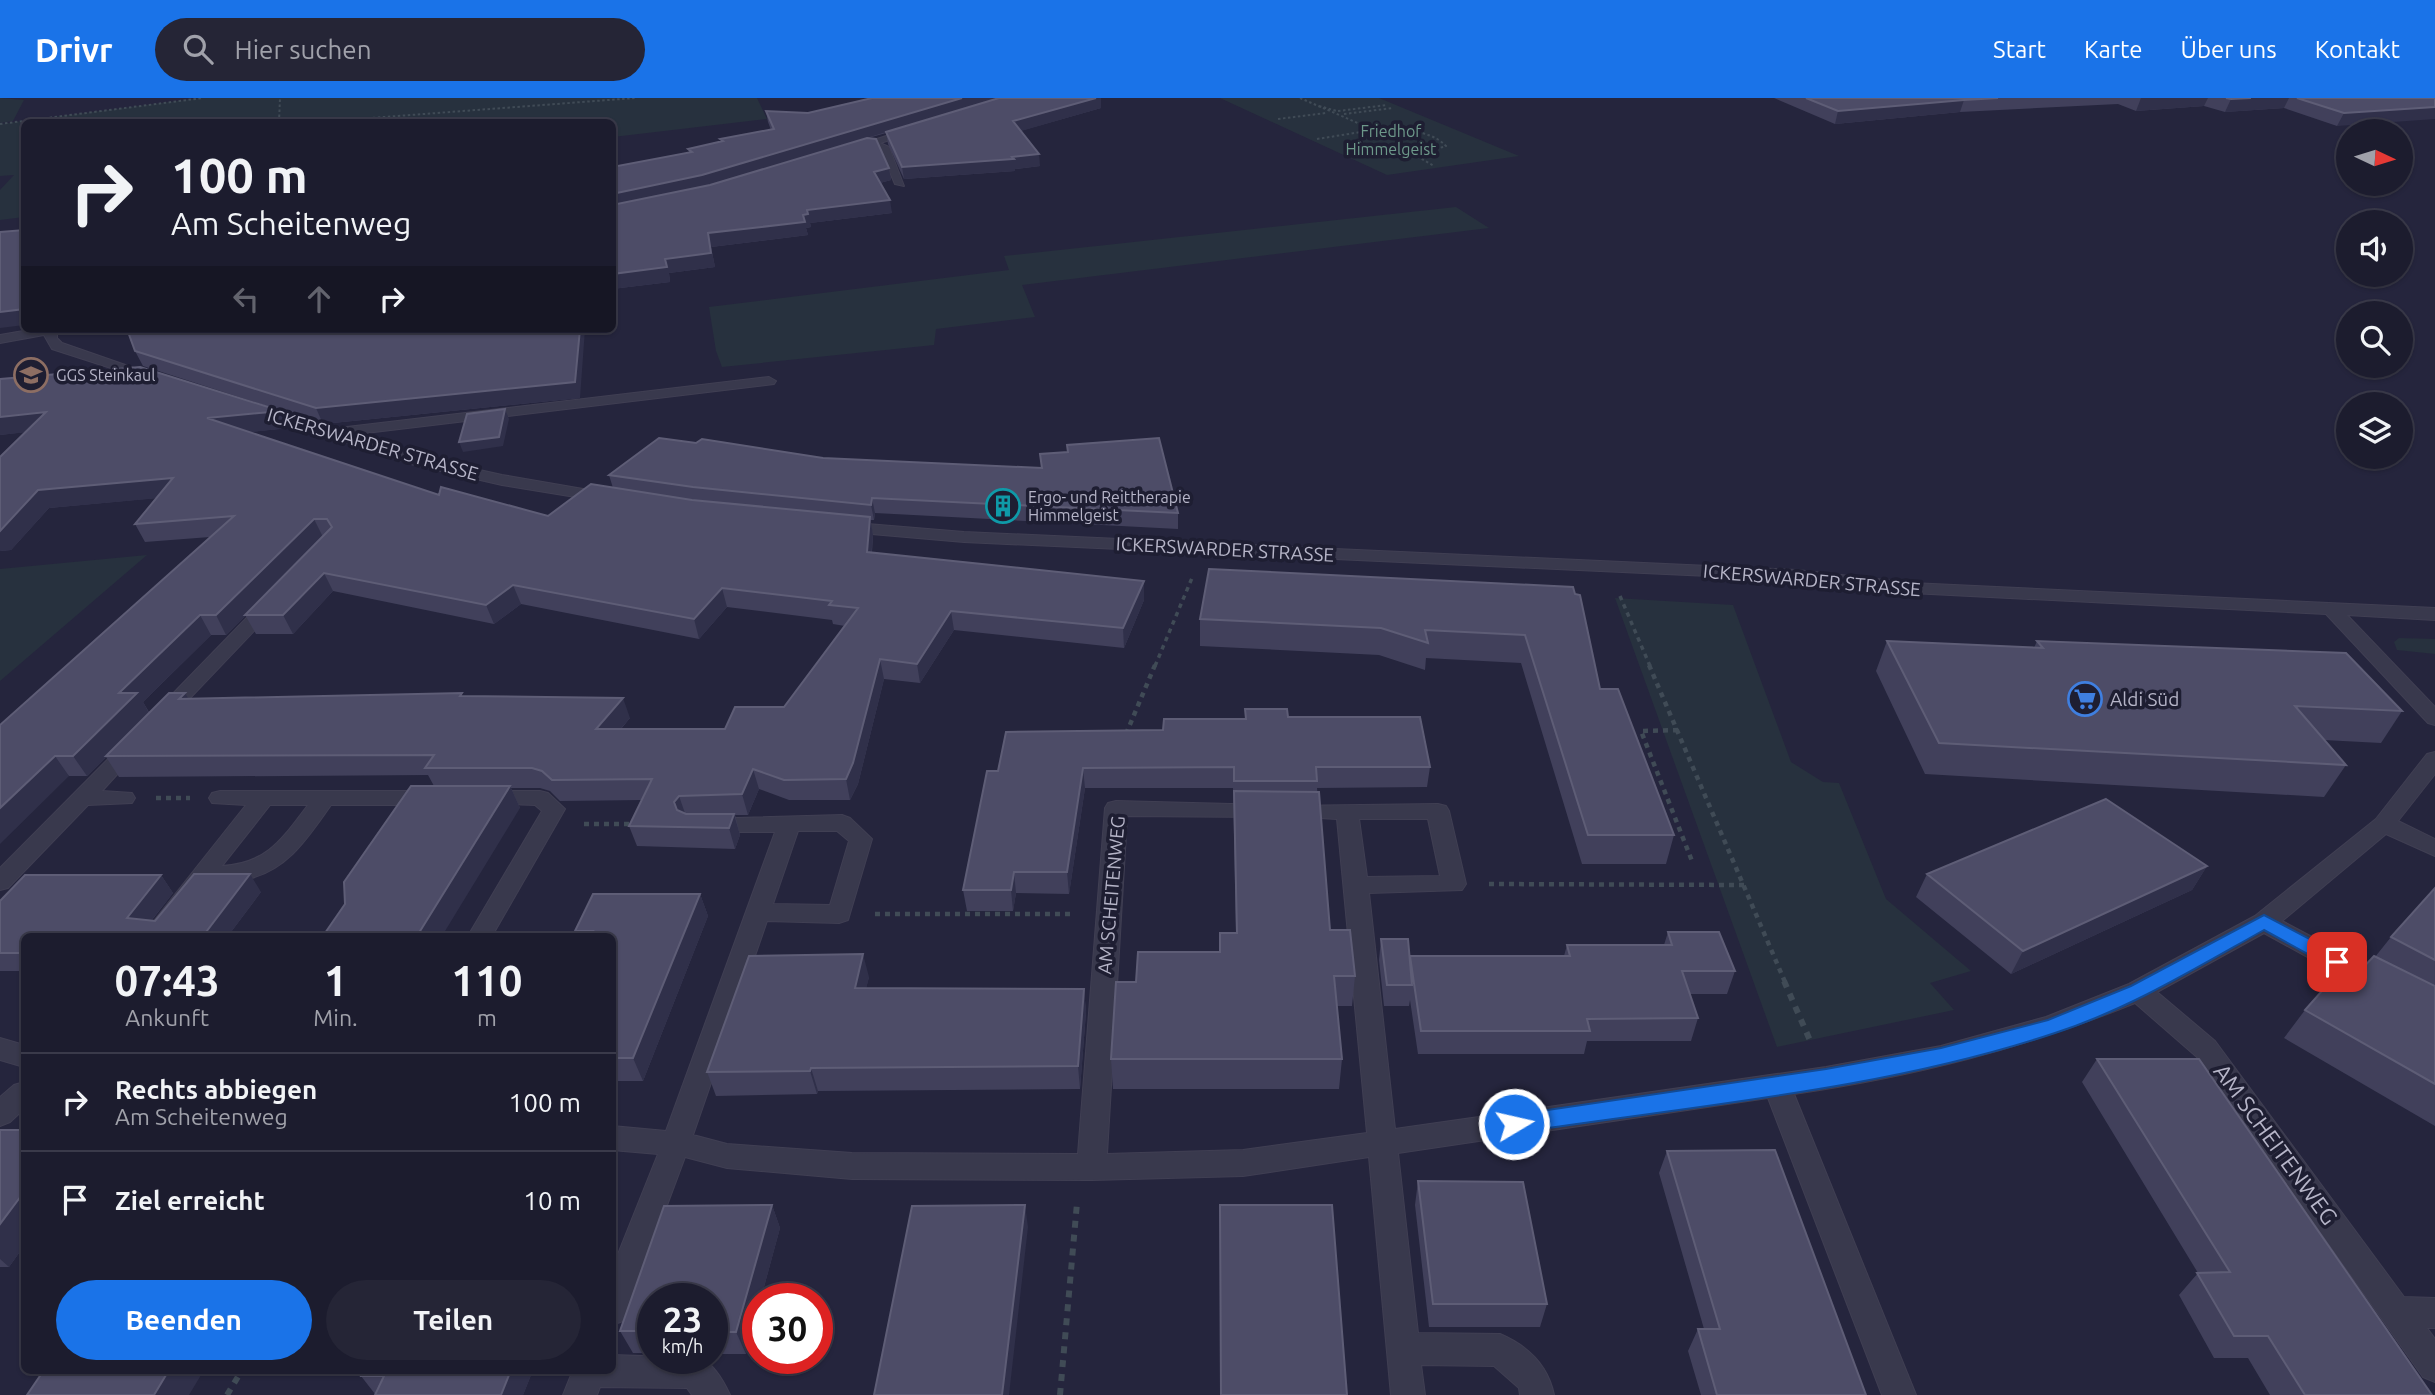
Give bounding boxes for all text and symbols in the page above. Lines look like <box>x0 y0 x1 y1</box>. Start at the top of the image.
search box <box>155 18 645 81</box>
icon: search <box>179 30 217 68</box>
text: Drivr <box>35 31 113 68</box>
text: Hier suchen <box>235 35 371 64</box>
text: Start <box>1993 36 2046 63</box>
text: Karte <box>2084 36 2143 63</box>
text: Über uns <box>2181 36 2277 63</box>
text: Kontakt <box>2315 36 2400 63</box>
north arrow <box>2336 119 2413 196</box>
map controls <box>2336 119 2413 469</box>
park label: Friedhof Himmelgeist <box>1346 122 1437 158</box>
icon: right <box>56 147 147 238</box>
text: 100 m <box>171 147 308 202</box>
text: Am Scheitenweg <box>171 205 411 241</box>
button: sound <box>2336 210 2413 287</box>
icon: left <box>227 280 265 318</box>
icon: ahead <box>300 280 338 318</box>
icon: right <box>373 280 411 318</box>
button: search <box>2336 301 2413 378</box>
school or university icon: GGS Steinkaul <box>12 356 50 394</box>
place label: GGS Steinkaul <box>56 366 155 384</box>
button: layers <box>2336 392 2413 469</box>
street label: ICKERSWARDER STRASSE <box>265 403 481 485</box>
building icon: Ergo- und Reittherapie Himmelgeist <box>984 487 1022 525</box>
place label: Ergo- und Reittherapie Himmelgeist <box>1028 488 1191 524</box>
street label: ICKERSWARDER STRASSE <box>1115 532 1335 566</box>
street label: ICKERSWARDER STRASSE <box>1702 560 1922 600</box>
supermarket icon: Aldi Süd <box>2066 680 2104 718</box>
place label: Aldi Süd <box>2110 688 2179 710</box>
street label: AM SCHEITENWEG <box>1093 815 1129 975</box>
pin <box>2307 932 2367 992</box>
icon: arrive <box>2318 943 2356 981</box>
text: 07:43 <box>115 957 220 1004</box>
text: 1 <box>324 957 347 1004</box>
text: 110 <box>451 957 522 1004</box>
text: Ankunft <box>125 1005 209 1030</box>
text: Min. <box>313 1005 358 1030</box>
text: m <box>477 1005 497 1030</box>
street label: AM SCHEITENWEG <box>2209 1059 2343 1229</box>
text: Rechts abbiegen <box>115 1075 317 1104</box>
icon: right <box>56 1083 94 1121</box>
position arrow <box>1477 1087 1551 1161</box>
text: 100 m <box>509 1088 581 1117</box>
text: Am Scheitenweg <box>115 1104 288 1129</box>
icon: arrive <box>56 1181 94 1219</box>
text: Ziel erreicht <box>115 1186 265 1215</box>
text: 10 m <box>523 1186 581 1215</box>
button: Beenden <box>56 1280 312 1360</box>
button: Teilen <box>326 1280 581 1360</box>
speed limit sign: 30 <box>742 1283 833 1374</box>
text: 23 <box>663 1299 702 1339</box>
text: km/h <box>662 1336 703 1356</box>

